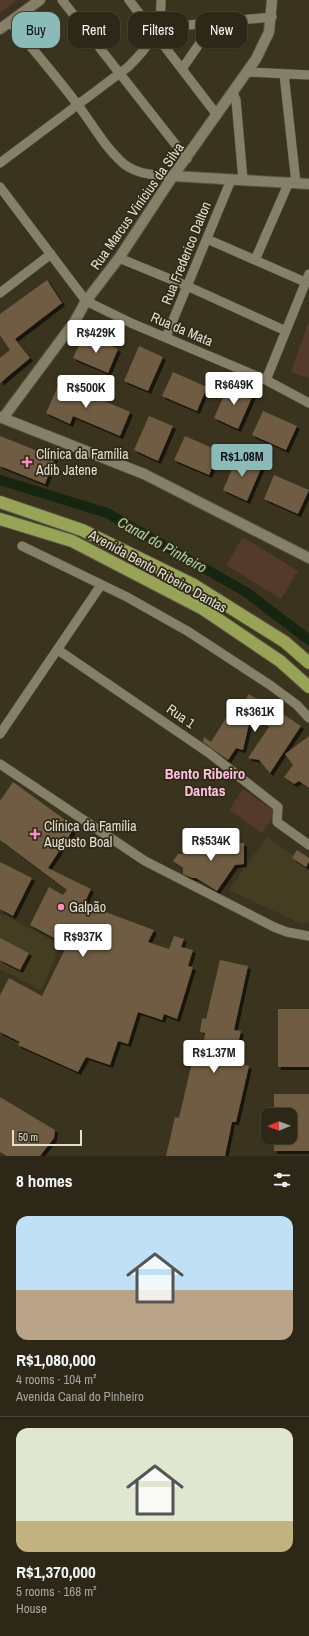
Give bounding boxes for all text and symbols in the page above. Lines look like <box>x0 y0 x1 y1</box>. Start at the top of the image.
chip: Buy <box>12 12 60 48</box>
chip: Rent <box>68 12 120 48</box>
chip: Filters <box>128 12 188 48</box>
chip: New <box>196 12 247 48</box>
street label: Rua Marcus Vinícius da Silva <box>86 138 188 273</box>
street label: Rua Frederico Dalton <box>157 199 215 307</box>
street label: Rua da Mata <box>148 308 216 350</box>
pin: R$429K <box>63 320 129 354</box>
text: R$429K <box>76 324 116 341</box>
pin: R$649K <box>201 372 267 406</box>
pin: R$500K <box>53 375 119 409</box>
text: R$649K <box>214 376 254 393</box>
text: R$500K <box>66 379 106 396</box>
pin: R$1.08M <box>205 444 279 478</box>
place label: Clínica da Família Adib Jatene <box>35 445 129 479</box>
text: R$1.08M <box>220 448 264 465</box>
marker: Clínica da Família Adib Jatene <box>21 456 33 468</box>
water label: Canal do Pinheiro <box>114 511 211 578</box>
street label: Avenida Bento Ribeiro Dantas <box>85 525 231 617</box>
pin: R$361K <box>222 699 288 733</box>
street label: Rua 1 <box>163 700 199 733</box>
text: R$361K <box>235 703 275 720</box>
district label: Bento Ribeiro Dantas <box>165 763 245 801</box>
place label: Clínica da Família Augusto Boal <box>43 817 137 851</box>
marker: Clínica da Família Augusto Boal <box>29 828 41 840</box>
pin: R$534K <box>178 828 244 862</box>
text: R$534K <box>191 832 231 849</box>
place label: Galpão <box>69 898 106 916</box>
marker: Galpão <box>56 902 66 912</box>
pin: R$937K <box>50 924 116 958</box>
text: R$937K <box>63 928 103 945</box>
pin: R$1.37M <box>177 1040 251 1074</box>
text: R$1.37M <box>192 1044 236 1061</box>
north arrow <box>261 1108 297 1144</box>
map controls <box>261 1108 297 1144</box>
scale bar <box>12 1128 82 1147</box>
text: 50 m <box>18 1130 38 1144</box>
text: 8 homes <box>16 1169 73 1192</box>
icon: filters <box>271 1169 293 1191</box>
icon: home <box>119 1242 191 1314</box>
text: R$1,080,000 <box>16 1348 96 1371</box>
text: 4 rooms · 104 m² <box>16 1371 97 1388</box>
text: Avenida Canal do Pinheiro <box>16 1388 144 1405</box>
icon: home <box>119 1454 191 1526</box>
text: R$1,370,000 <box>16 1560 96 1583</box>
text: 5 rooms · 168 m² <box>16 1583 97 1600</box>
text: House <box>16 1600 47 1617</box>

